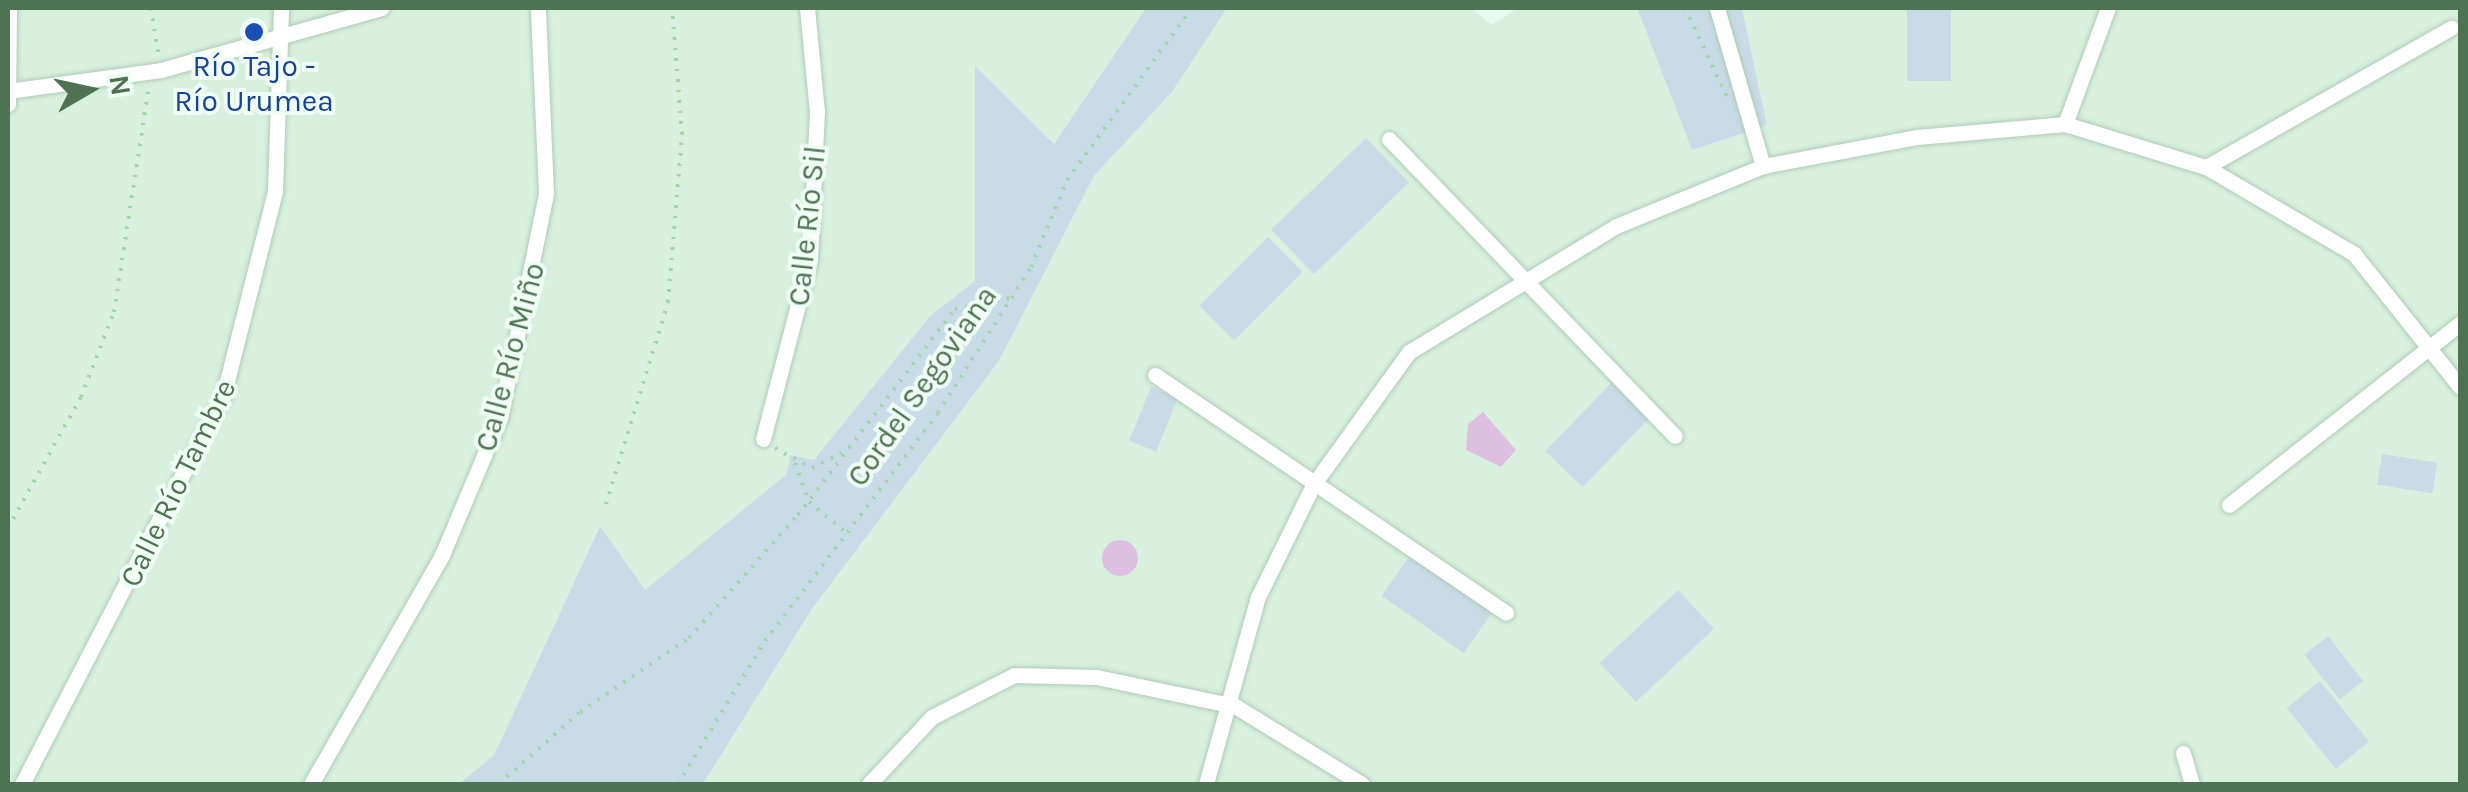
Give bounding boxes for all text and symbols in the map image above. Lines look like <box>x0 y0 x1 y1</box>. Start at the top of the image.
marker: Río Tajo - Río Urumea <box>243 21 265 43</box>
north arrow <box>40 40 140 140</box>
place label: Río Tajo - Río Urumea <box>174 48 334 118</box>
text: N <box>102 73 138 98</box>
street label: Calle Río Sil <box>781 144 833 308</box>
street label: Calle Río Miño <box>468 259 552 455</box>
street label: Cordel Segoviana <box>839 279 1005 493</box>
street label: Calle Río Tambre <box>112 374 244 592</box>

